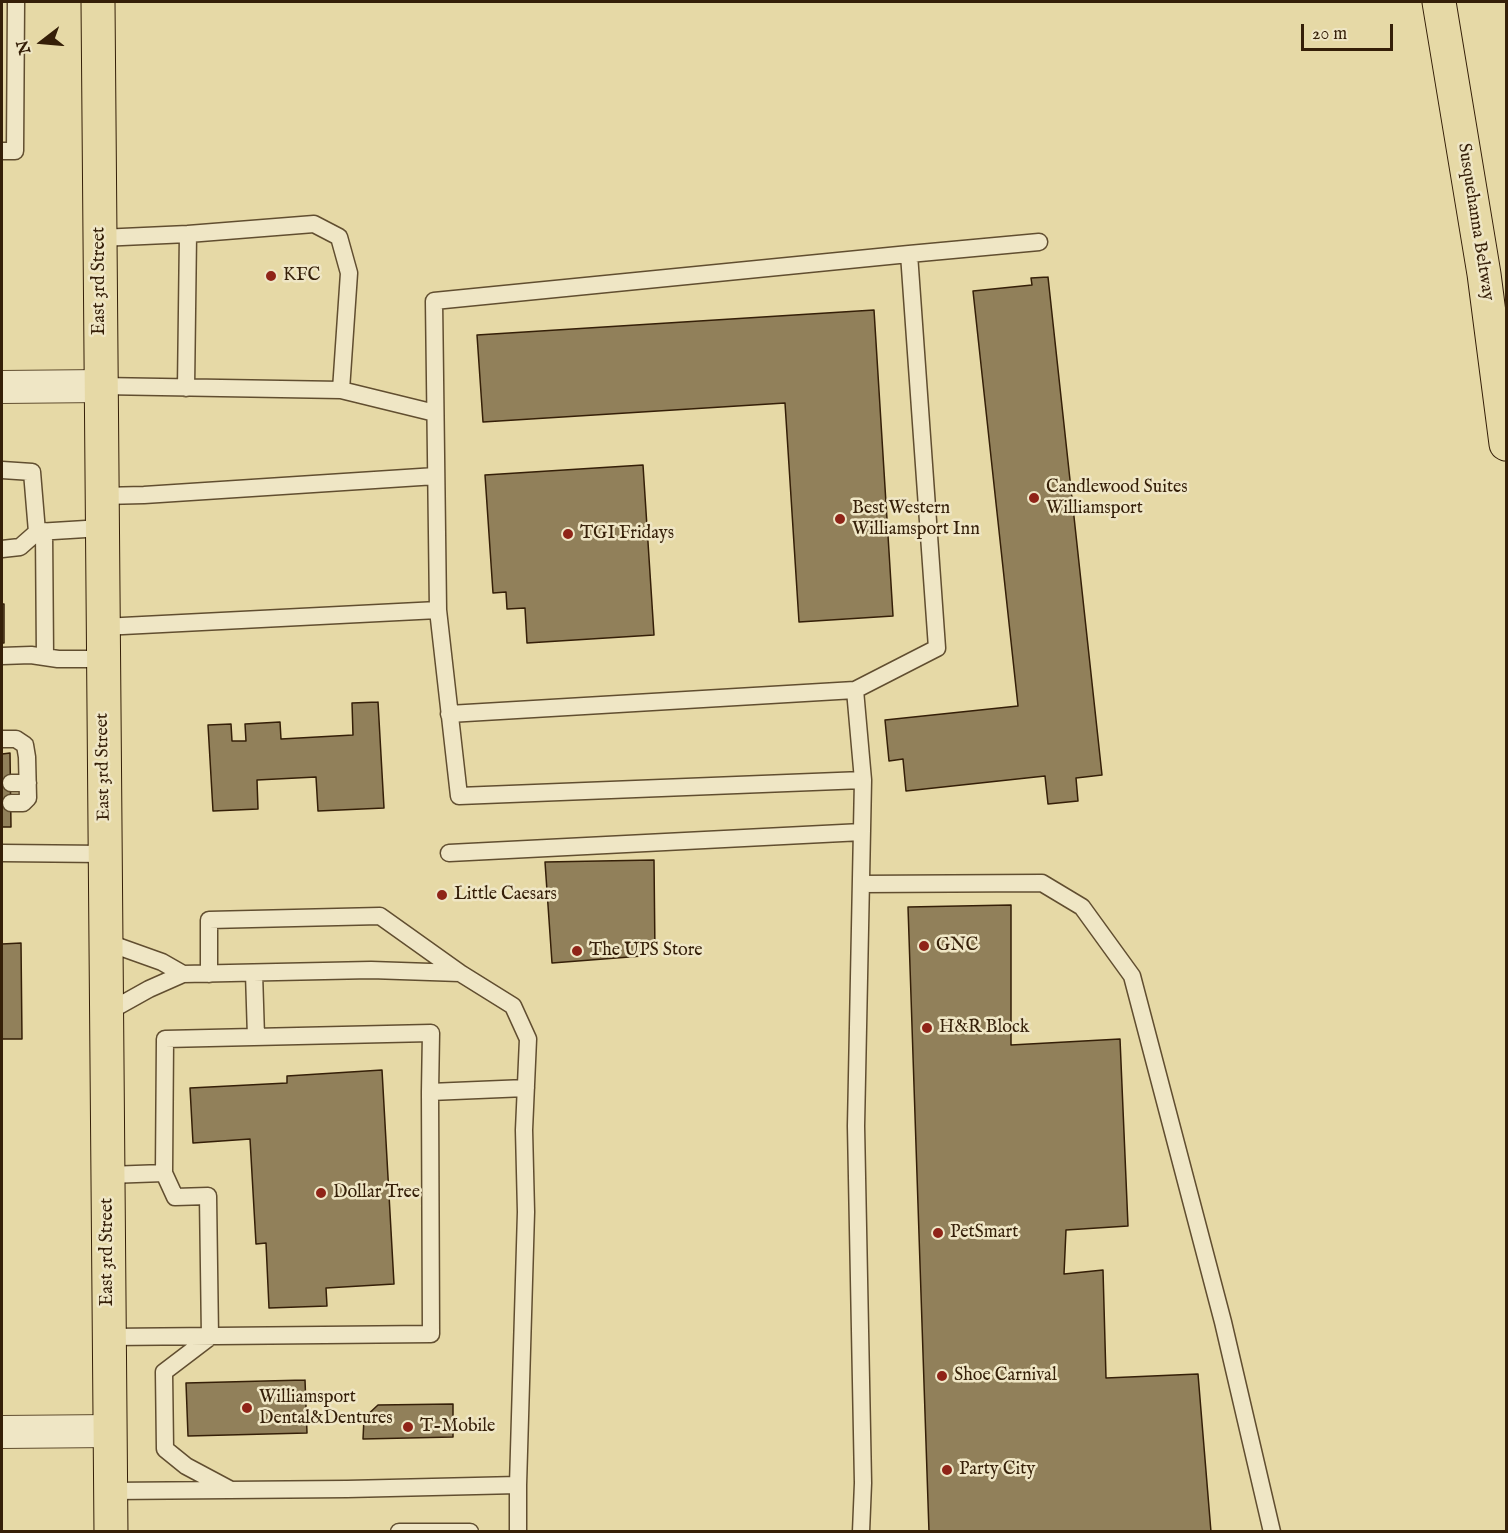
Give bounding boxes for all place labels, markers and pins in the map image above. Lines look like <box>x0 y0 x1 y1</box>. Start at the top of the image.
place label: KFC <box>283 265 320 287</box>
marker: KFC <box>264 269 278 283</box>
place label: Candlewood Suites Williamsport <box>1046 477 1188 520</box>
marker: Candlewood Suites Williamsport <box>1027 491 1041 505</box>
place label: Best Western Williamsport Inn <box>852 498 980 540</box>
marker: Best Western Williamsport Inn <box>833 512 847 526</box>
place label: TGI Fridays <box>580 523 674 545</box>
marker: TGI Fridays <box>561 527 575 541</box>
place label: Little Caesars <box>454 884 557 906</box>
marker: Little Caesars <box>435 888 449 902</box>
place label: GNC <box>936 935 978 957</box>
marker: GNC <box>917 939 931 953</box>
place label: The UPS Store <box>589 940 703 962</box>
marker: The UPS Store <box>570 944 584 958</box>
place label: H&R Block <box>939 1017 1029 1039</box>
marker: H&R Block <box>920 1021 934 1035</box>
place label: Dollar Tree <box>333 1182 420 1204</box>
marker: Dollar Tree <box>314 1186 328 1200</box>
place label: PetSmart <box>950 1222 1018 1244</box>
marker: PetSmart <box>931 1226 945 1240</box>
place label: Shoe Carnival <box>954 1365 1057 1387</box>
marker: Shoe Carnival <box>935 1369 949 1383</box>
place label: Williamsport Dental&Dentures <box>259 1387 393 1430</box>
marker: Williamsport Dental&Dentures <box>240 1401 254 1415</box>
place label: T-Mobile <box>420 1416 495 1438</box>
marker: T-Mobile <box>401 1420 415 1434</box>
place label: Party City <box>959 1459 1035 1481</box>
marker: Party City <box>940 1463 954 1477</box>

